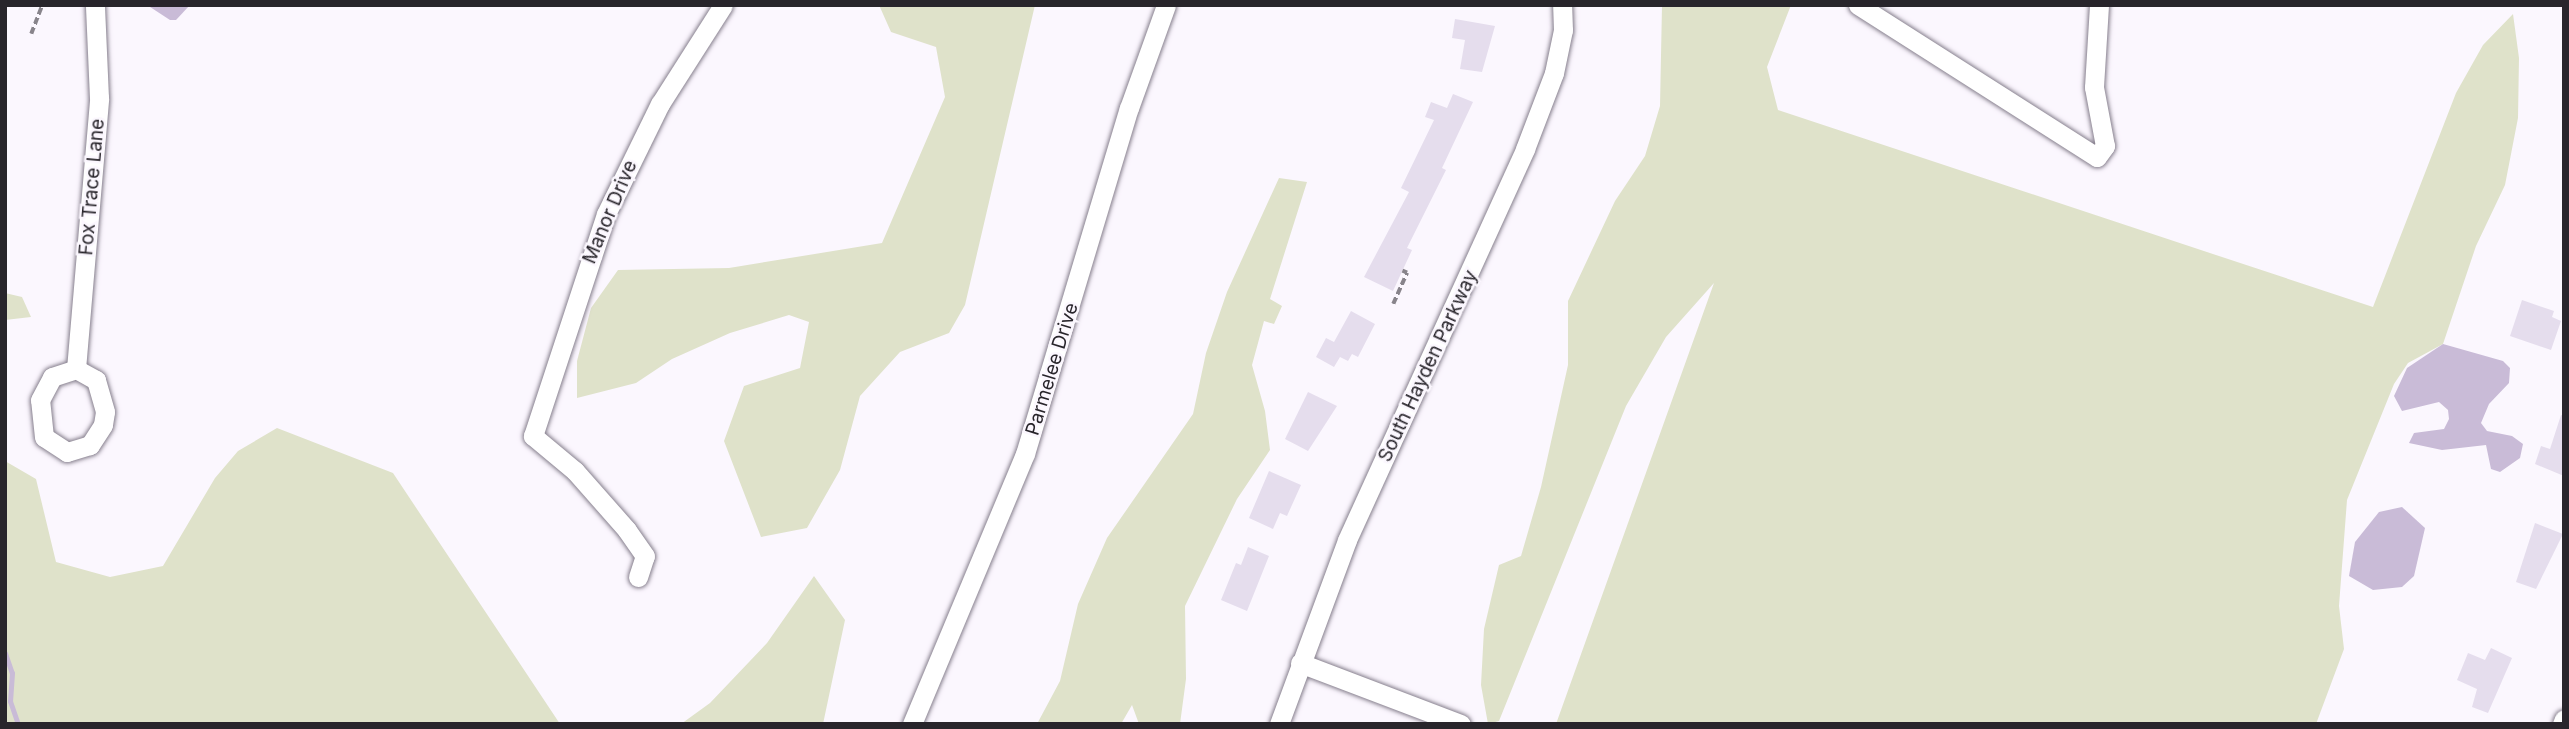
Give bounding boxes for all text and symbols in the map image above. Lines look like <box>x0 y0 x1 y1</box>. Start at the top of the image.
street label: Fox Trace Lane <box>75 118 109 256</box>
street label: Manor Drive <box>578 157 642 267</box>
street label: South Hayden Parkway <box>1374 266 1482 466</box>
street label: Parmelee Drive <box>1021 300 1083 438</box>

